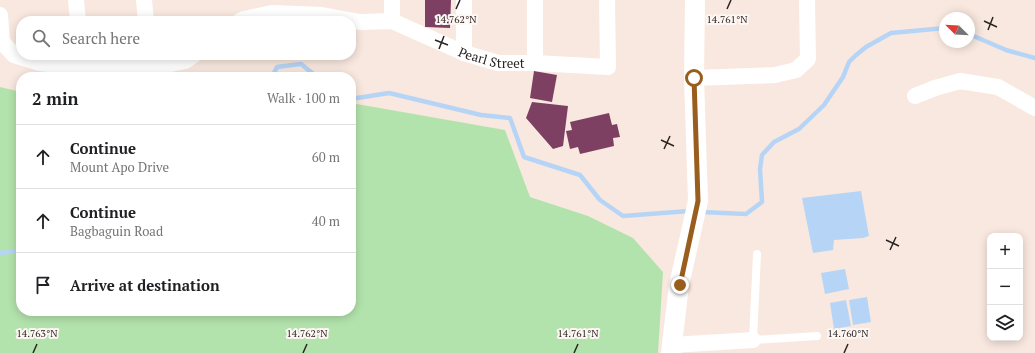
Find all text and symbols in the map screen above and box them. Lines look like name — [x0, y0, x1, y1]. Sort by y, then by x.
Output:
north arrow — [939, 12, 975, 48]
text: 14.762°N — [436, 13, 477, 26]
text: 14.761°N — [707, 13, 748, 26]
search box — [16, 16, 356, 60]
icon: search — [30, 27, 52, 49]
text: Search here — [62, 28, 140, 48]
street label: Pearl Street — [456, 43, 525, 72]
route start — [685, 69, 703, 87]
text: 2 min — [32, 87, 79, 110]
text: Walk · 100 m — [267, 89, 340, 107]
text: Continue — [70, 138, 136, 158]
icon: ahead — [32, 146, 54, 168]
text: 60 m — [312, 148, 340, 166]
text: Mount Apo Drive — [70, 158, 169, 176]
text: Continue — [70, 202, 136, 222]
icon: ahead — [32, 210, 54, 232]
text: 40 m — [312, 212, 340, 230]
text: Bagbaguin Road — [70, 222, 163, 240]
map controls — [987, 233, 1023, 341]
button: + — [987, 233, 1023, 269]
button: − — [987, 269, 1023, 305]
icon: arrive — [32, 274, 54, 296]
text: Arrive at destination — [70, 275, 220, 295]
route end — [671, 276, 689, 294]
button: layers — [987, 305, 1023, 341]
text: 14.763°N — [17, 327, 58, 340]
text: 14.762°N — [287, 327, 328, 340]
text: 14.761°N — [558, 327, 599, 340]
text: 14.760°N — [828, 327, 869, 340]

